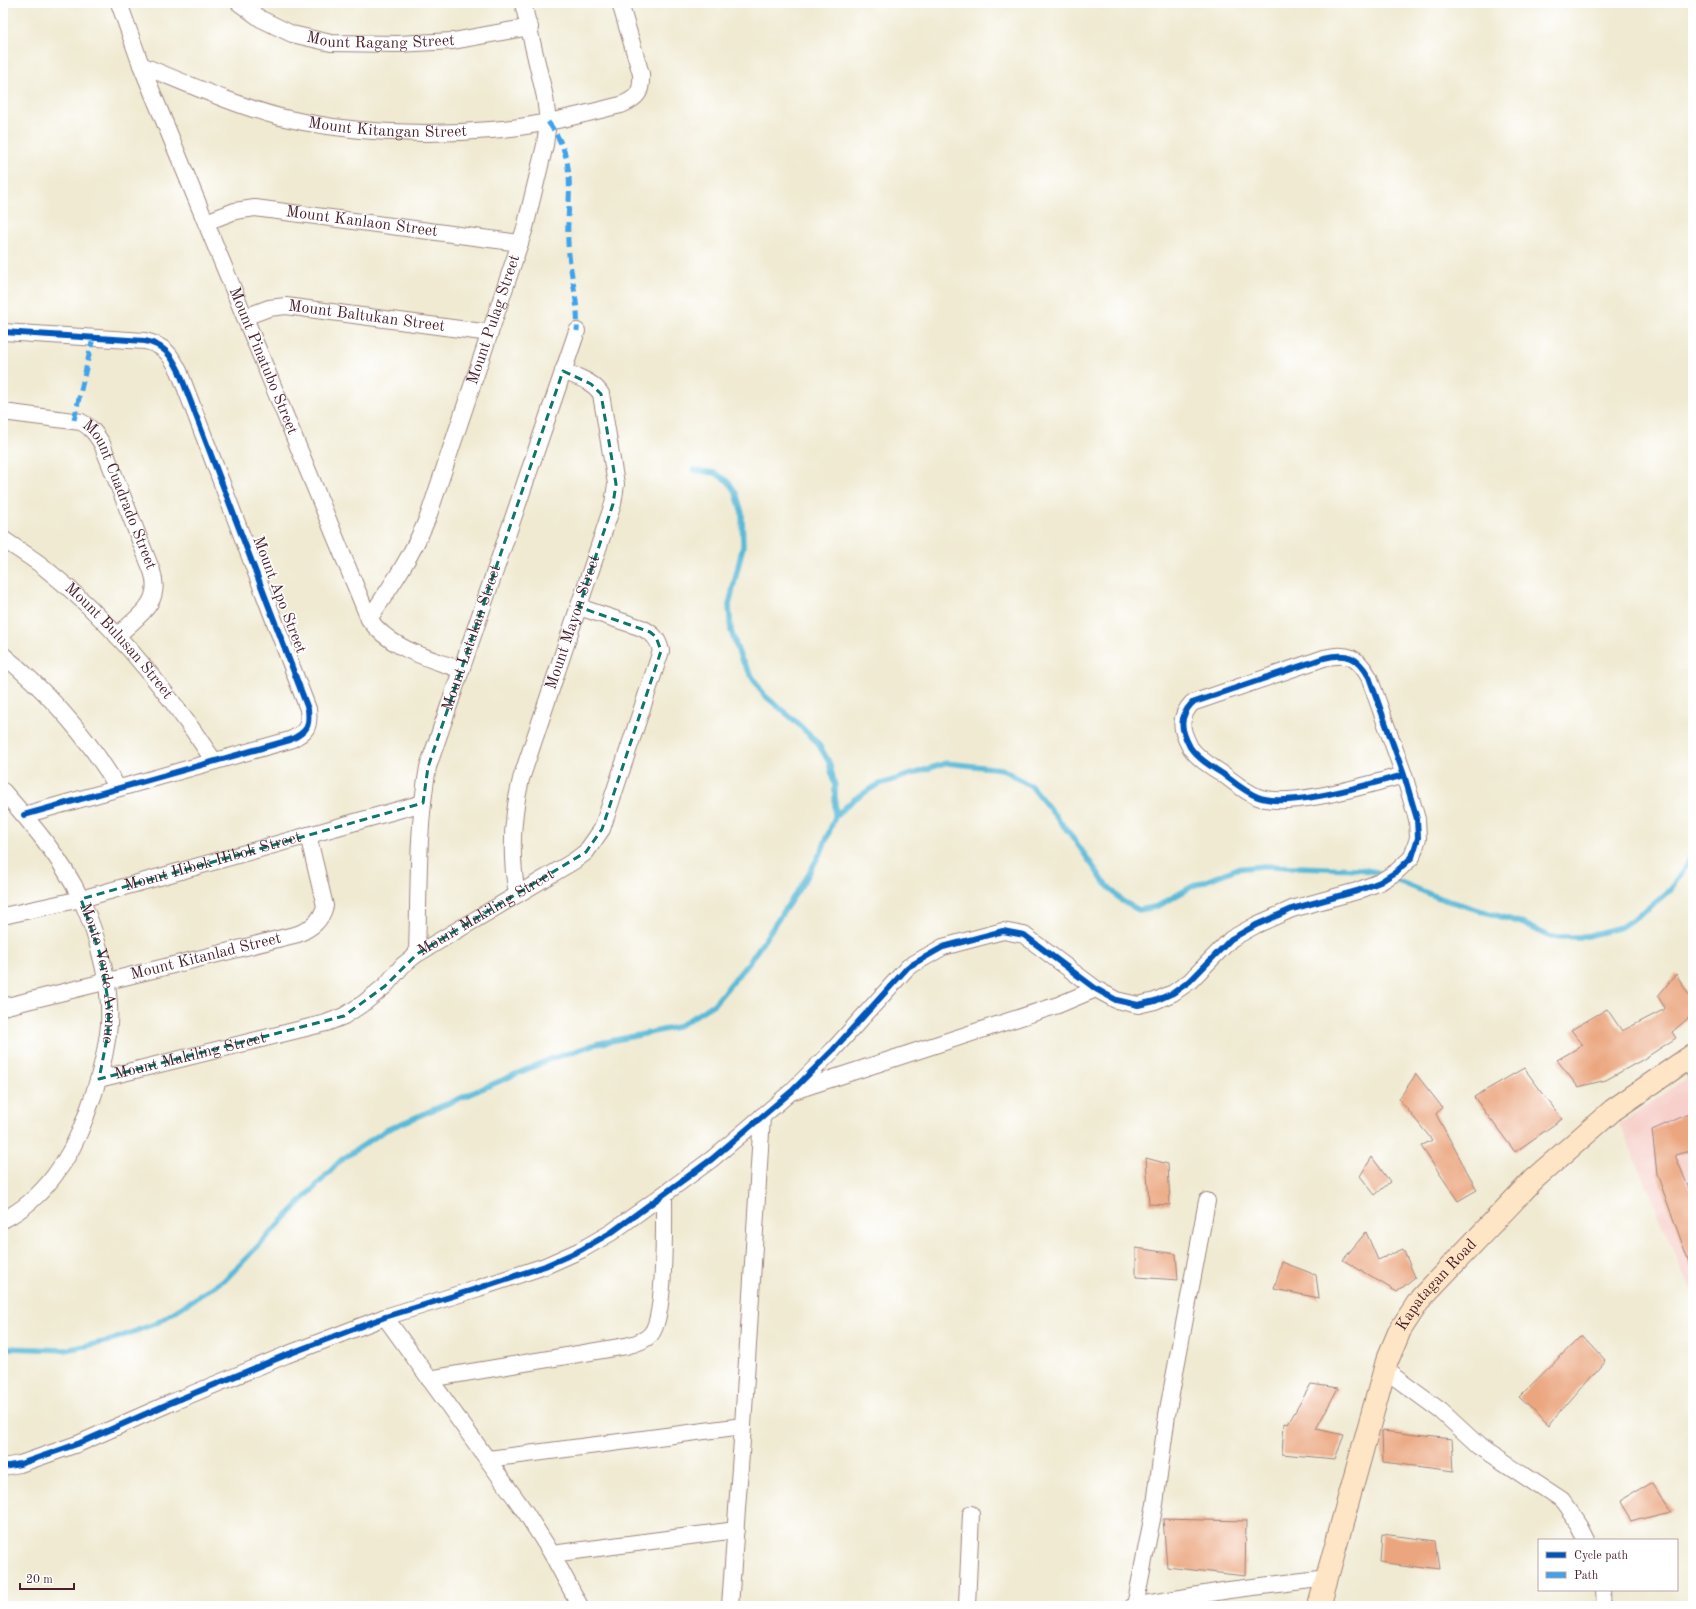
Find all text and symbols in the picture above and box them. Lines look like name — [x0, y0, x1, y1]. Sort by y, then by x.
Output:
street label: Mount Ragang Street — [305, 30, 455, 52]
street label: Mount Kitangan Street — [307, 115, 468, 141]
street label: Mount Kanlaon Street — [285, 204, 439, 240]
street label: Mount Pulag Street — [465, 253, 523, 387]
street label: Mount Pinatubo Street — [225, 285, 300, 437]
street label: Mount Baltukan Street — [287, 298, 446, 335]
street label: Mount Cuadrado Street — [79, 417, 159, 572]
street label: Mount Apo Street — [249, 534, 309, 656]
street label: Mount Mayon Street — [543, 553, 603, 692]
street label: Mount Latukan Street — [440, 562, 505, 713]
street label: Mount Bulusan Street — [61, 580, 176, 703]
street label: Mount Hibok Hibok Street — [123, 829, 304, 894]
street label: Mount Makiling Street — [415, 866, 558, 959]
street label: Monte Verde Avenue — [76, 901, 117, 1045]
street label: Mount Kitanlad Street — [129, 930, 283, 983]
street label: Mount Makiling Street — [113, 1030, 268, 1083]
street label: Kapatagan Road — [1394, 1236, 1480, 1334]
legend — [1538, 1539, 1678, 1591]
text: Cycle path — [1574, 1550, 1629, 1562]
scale bar — [20, 1565, 74, 1591]
text: Path — [1574, 1570, 1599, 1582]
text: 20 m — [26, 1574, 53, 1586]

